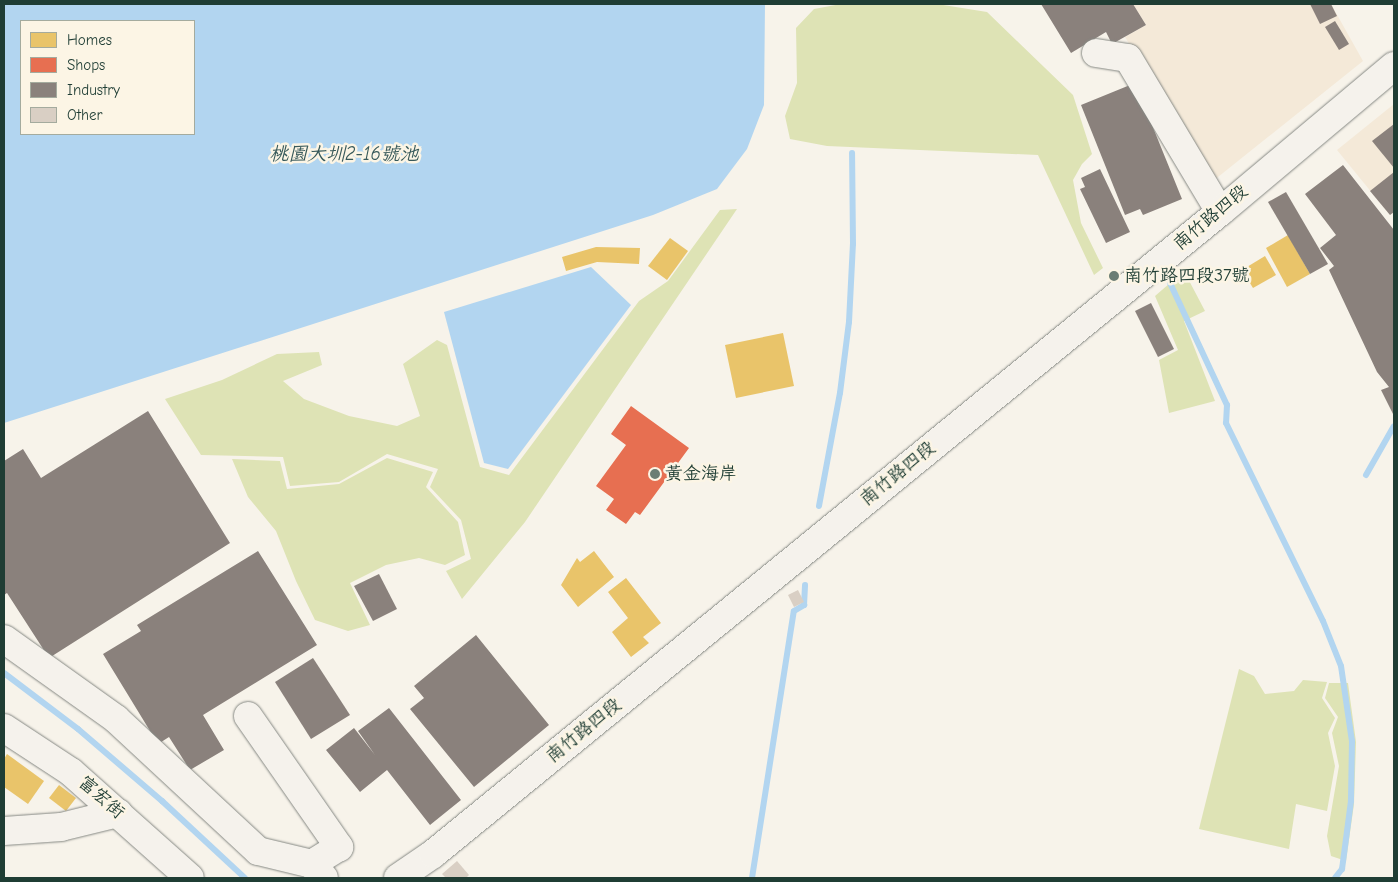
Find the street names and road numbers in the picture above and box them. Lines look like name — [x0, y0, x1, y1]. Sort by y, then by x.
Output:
street label: 南竹路四段 — [1170, 181, 1252, 255]
street label: 南竹路四段 — [856, 437, 940, 511]
street label: 南竹路四段 — [542, 694, 626, 768]
street label: 富宏街 — [74, 772, 128, 824]

